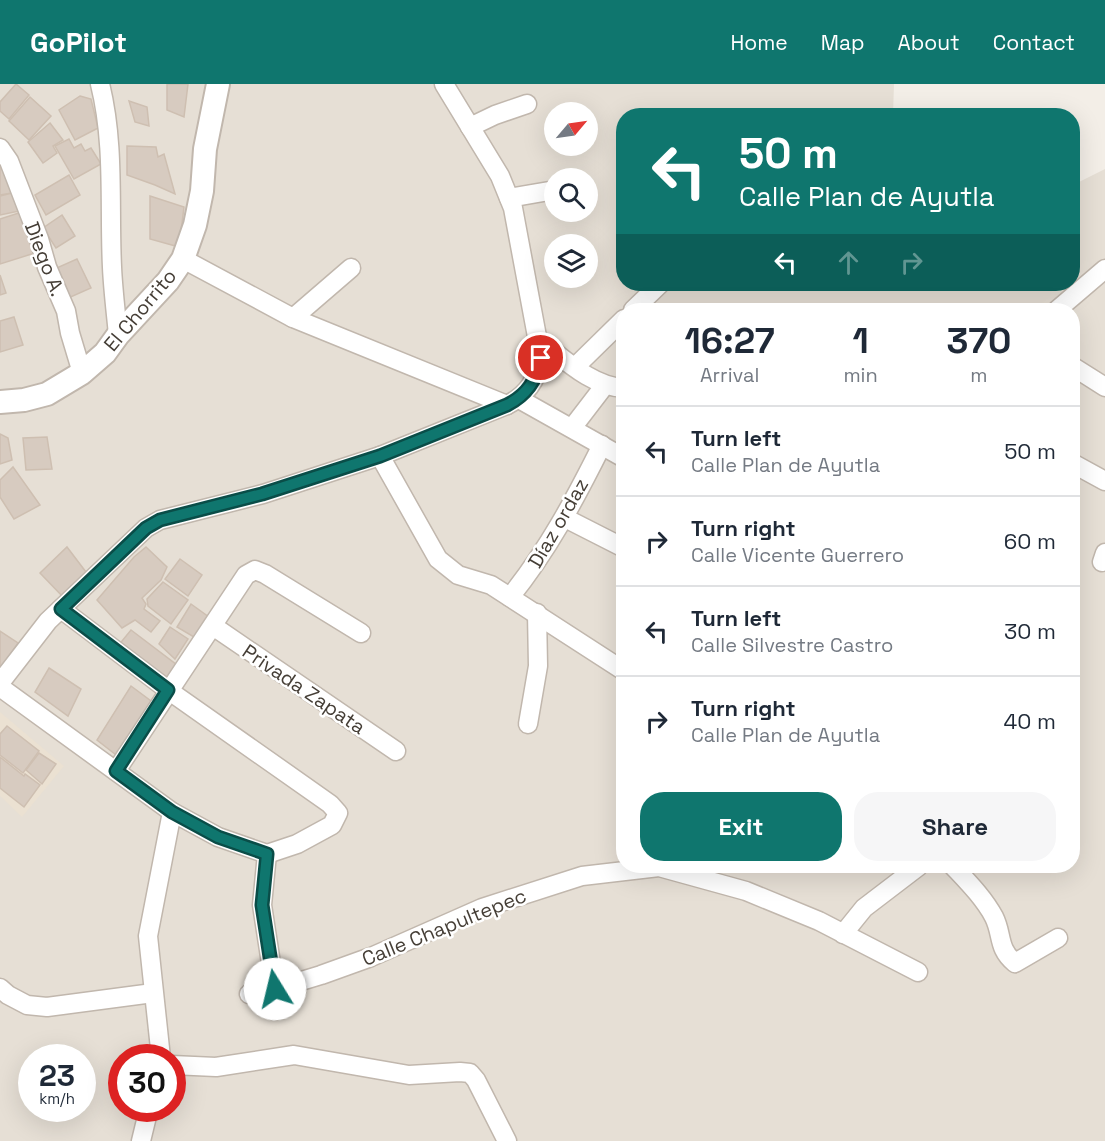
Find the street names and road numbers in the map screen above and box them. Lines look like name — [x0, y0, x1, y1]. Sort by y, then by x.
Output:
street label: Diego A. — [19, 218, 71, 300]
street label: El Chorrito — [98, 263, 182, 357]
street label: Díaz ordaz — [522, 473, 594, 573]
street label: Privada Zapata — [237, 638, 371, 740]
street label: Calle Chapultepec — [358, 882, 530, 972]

